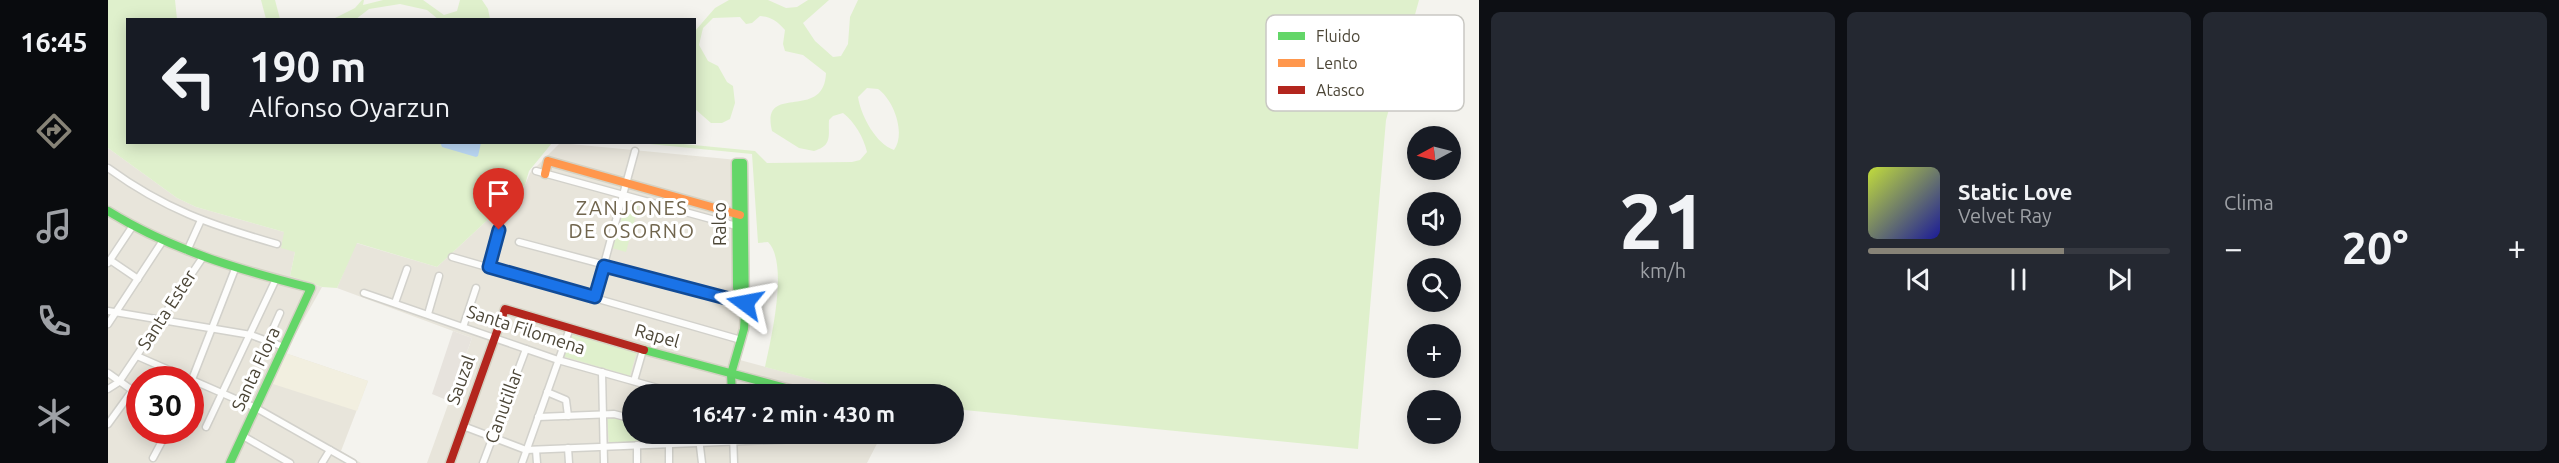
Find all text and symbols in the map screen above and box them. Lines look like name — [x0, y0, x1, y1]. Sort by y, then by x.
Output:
legend — [1266, 15, 1464, 111]
text: 16:45 — [20, 27, 88, 57]
text: Fluido — [1316, 27, 1360, 45]
icon: left — [150, 42, 228, 120]
text: 190 m — [249, 43, 366, 90]
text: Lento — [1316, 54, 1358, 72]
text: Atasco — [1316, 81, 1365, 99]
text: Alfonso Oyarzun — [249, 92, 450, 122]
icon: directions — [33, 110, 75, 152]
north arrow — [1407, 126, 1461, 180]
map controls — [1407, 126, 1461, 444]
pin — [473, 168, 524, 230]
text: 21 — [1619, 176, 1707, 264]
icon: arrive — [482, 177, 515, 210]
text: Static Love — [1958, 179, 2073, 204]
text: Clima — [2224, 191, 2274, 214]
button: sound — [1407, 192, 1461, 246]
district label: ZANJONES DE OSORNO — [568, 196, 696, 242]
street label: Ralco — [709, 202, 729, 246]
text: Velvet Ray — [1958, 204, 2052, 227]
icon: music — [33, 205, 75, 247]
text: 20° — [2342, 222, 2408, 273]
text: − — [2224, 229, 2243, 266]
text: + — [2507, 229, 2526, 266]
button: search — [1407, 258, 1461, 312]
text: km/h — [1640, 259, 1686, 282]
icon: previous — [1902, 263, 1935, 296]
icon: pause — [2002, 263, 2035, 296]
icon: next — [2103, 263, 2136, 296]
street label: Santa Ester — [133, 266, 199, 353]
position arrow — [713, 271, 777, 335]
icon: phone — [33, 300, 75, 342]
street label: Santa Filomena — [464, 300, 588, 358]
street label: Rapel — [633, 319, 682, 351]
street label: Santa Flora — [227, 323, 283, 414]
button: + — [1407, 324, 1461, 378]
street label: Sauzal — [442, 352, 478, 407]
street label: Canutillar — [480, 365, 526, 446]
speed limit sign: 30 — [126, 366, 204, 444]
button: − — [1407, 390, 1461, 444]
icon: climate — [33, 395, 75, 437]
text: 16:47 · 2 min · 430 m — [691, 401, 895, 426]

